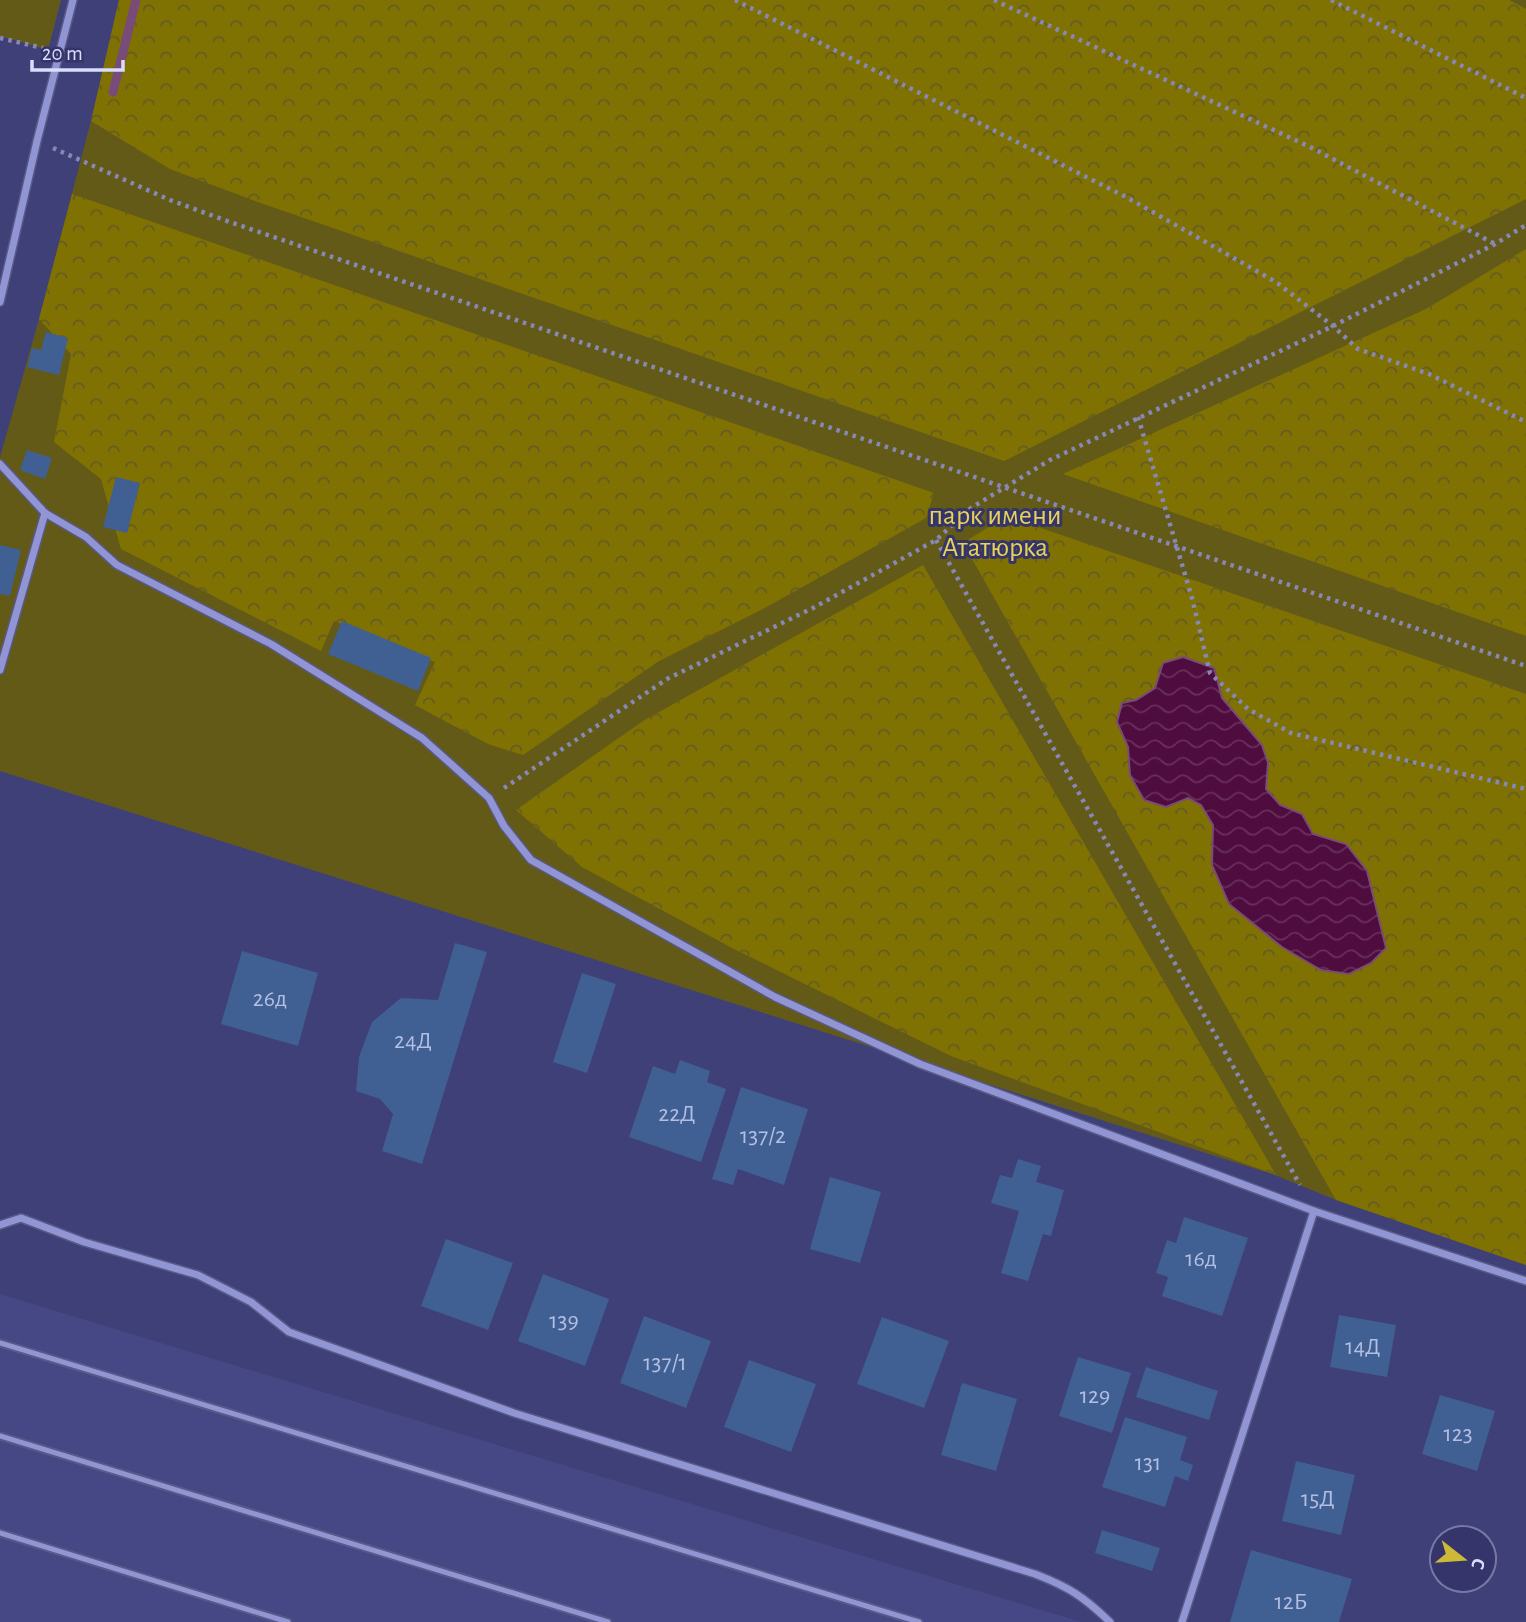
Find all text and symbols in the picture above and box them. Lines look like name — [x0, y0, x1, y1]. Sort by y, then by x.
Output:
scale bar — [32, 28, 122, 72]
text: 20 m — [42, 43, 83, 64]
park label: парк имени Ататюрка — [928, 502, 1062, 562]
house number: 26д — [253, 987, 287, 1011]
house number: 24Д — [394, 1029, 432, 1053]
house number: 22Д — [658, 1102, 696, 1126]
house number: 137/2 — [740, 1124, 786, 1148]
house number: 16д — [1185, 1247, 1217, 1271]
house number: 139 — [549, 1309, 579, 1333]
house number: 14Д — [1345, 1335, 1381, 1359]
house number: 137/1 — [643, 1351, 687, 1375]
house number: 129 — [1080, 1384, 1110, 1408]
house number: 123 — [1443, 1422, 1473, 1446]
house number: 131 — [1135, 1451, 1161, 1475]
house number: 15Д — [1301, 1487, 1335, 1511]
north arrow — [1428, 1524, 1498, 1594]
text: С — [1467, 1556, 1488, 1571]
house number: 12Б — [1275, 1590, 1307, 1614]

